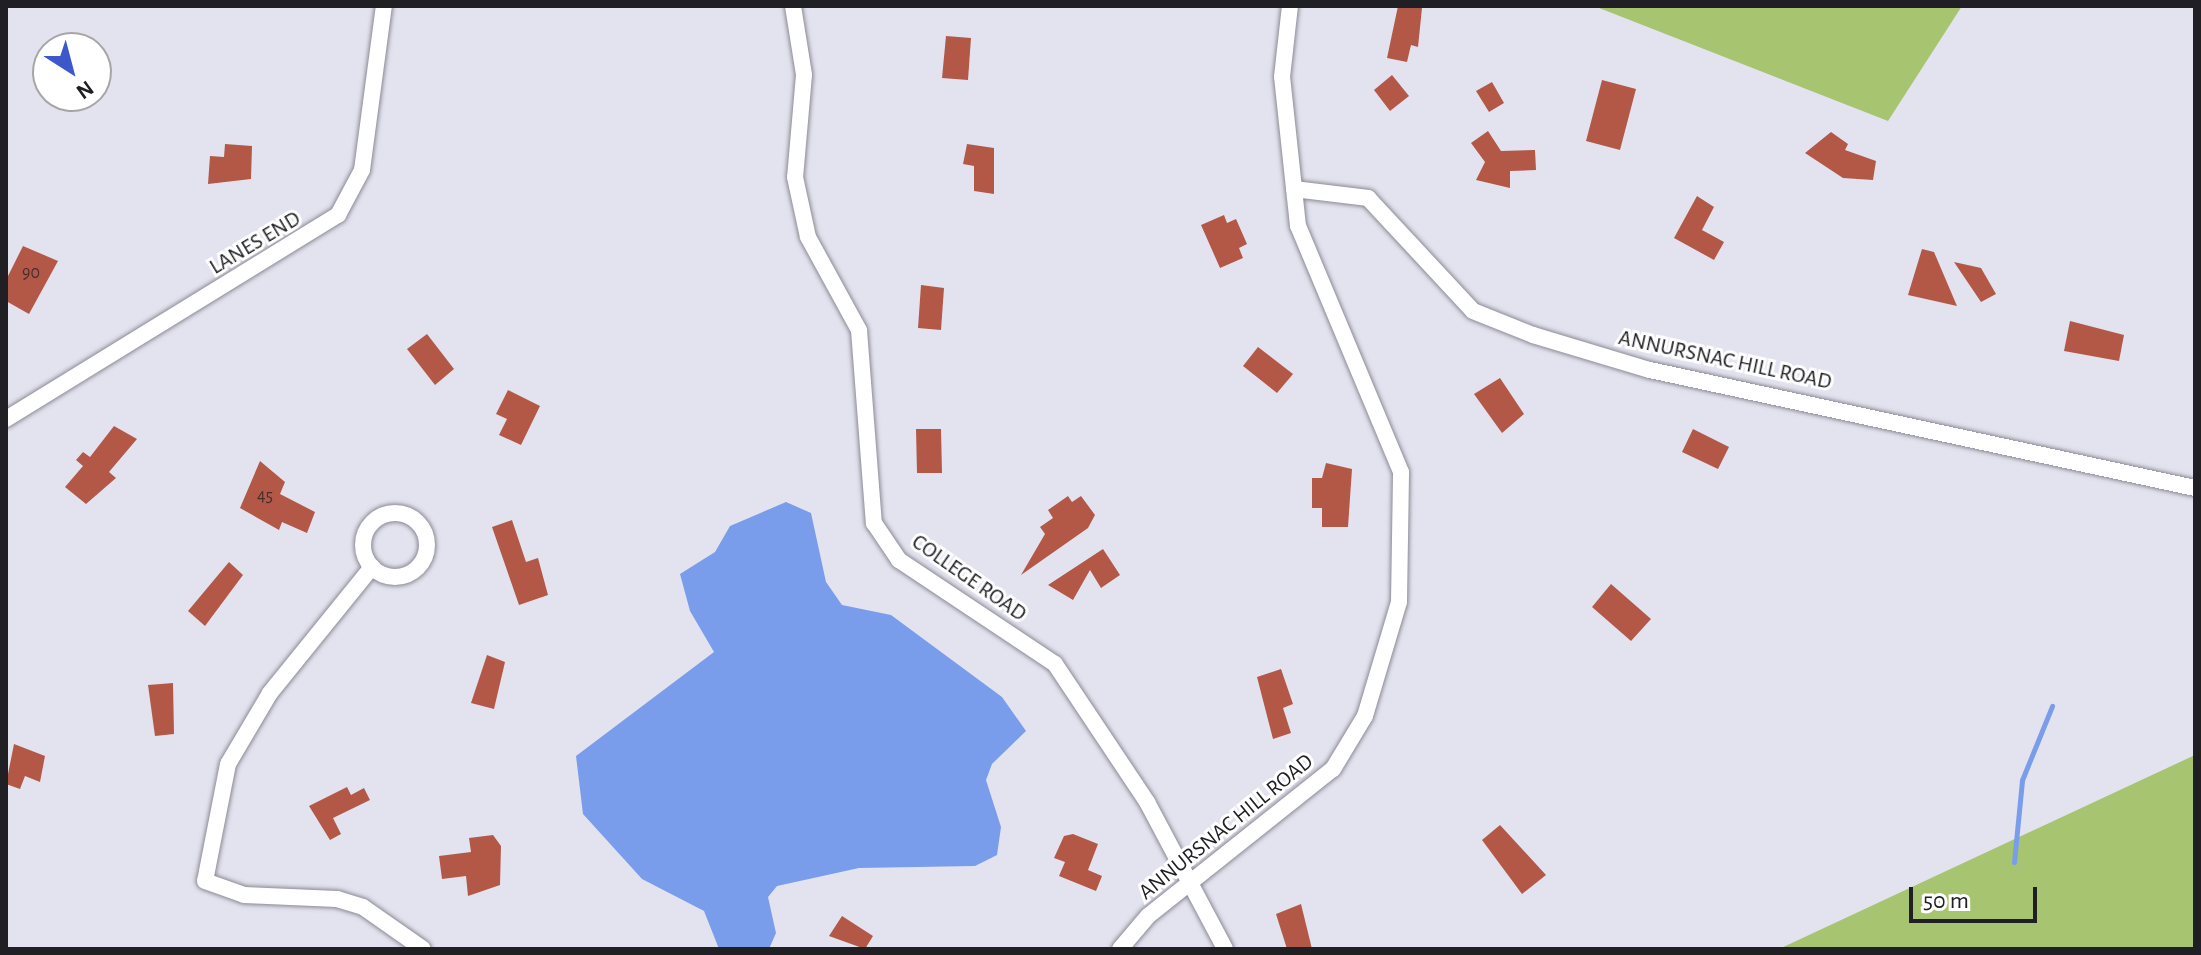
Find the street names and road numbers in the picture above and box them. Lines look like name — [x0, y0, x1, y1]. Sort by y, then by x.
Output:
street label: LANES END — [205, 206, 305, 280]
street label: ANNURSNAC HILL ROAD — [1616, 325, 1834, 395]
street label: COLLEGE ROAD — [907, 529, 1031, 627]
street label: ANNURSNAC HILL ROAD — [1133, 748, 1319, 906]

